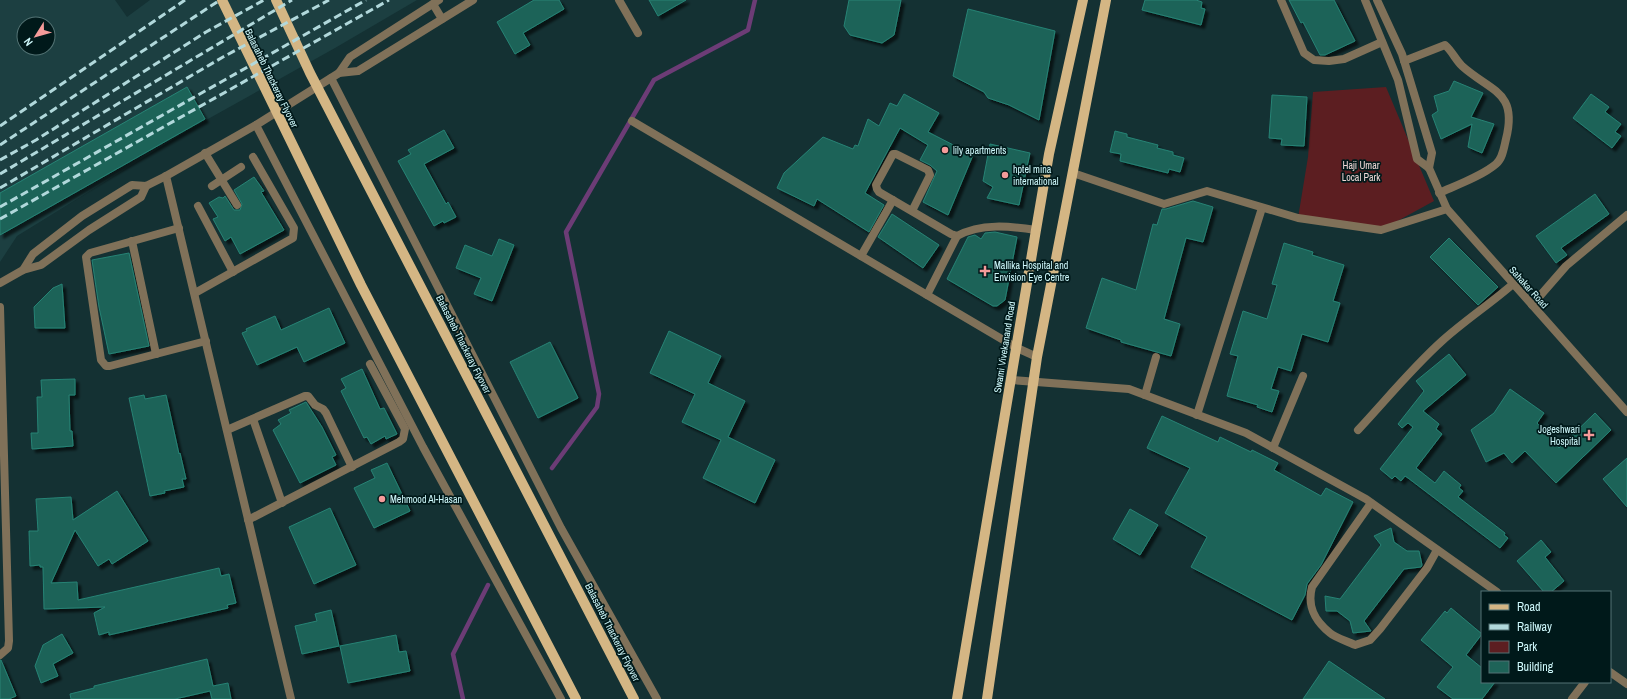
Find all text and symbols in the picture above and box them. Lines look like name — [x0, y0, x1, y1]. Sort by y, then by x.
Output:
north arrow — [16, 16, 56, 56]
street label: Balasaheb Thackeray Flyover — [242, 27, 301, 130]
text: N — [20, 35, 36, 49]
place label: lily apartments — [953, 144, 1006, 157]
marker: lily apartments — [940, 145, 950, 155]
park label: Haji Umar Local Park — [1342, 159, 1381, 184]
place label: hptel mina international — [1013, 163, 1059, 188]
marker: hptel mina international — [1000, 170, 1010, 180]
place label: Mallika Hospital and Envision Eye Centre — [994, 259, 1070, 284]
street label: Sahakar Road — [1506, 264, 1551, 311]
marker: Mallika Hospital and Envision Eye Centre — [979, 265, 991, 277]
street label: Balasaheb Thackeray Flyover — [433, 293, 494, 396]
street label: Swami Vivekanand Road — [991, 300, 1018, 394]
place label: Jogeshwari Hospital — [1538, 423, 1580, 448]
marker: Jogeshwari Hospital — [1583, 429, 1595, 441]
place label: Mehmood Al-Hasan — [390, 493, 462, 506]
marker: Mehmood Al-Hasan — [377, 494, 387, 504]
street label: Balasaheb Thackeray Flyover — [582, 581, 643, 684]
legend — [1481, 591, 1611, 683]
text: Road — [1517, 599, 1541, 615]
text: Railway — [1517, 619, 1552, 635]
text: Park — [1517, 639, 1537, 655]
text: Building — [1517, 659, 1554, 675]

